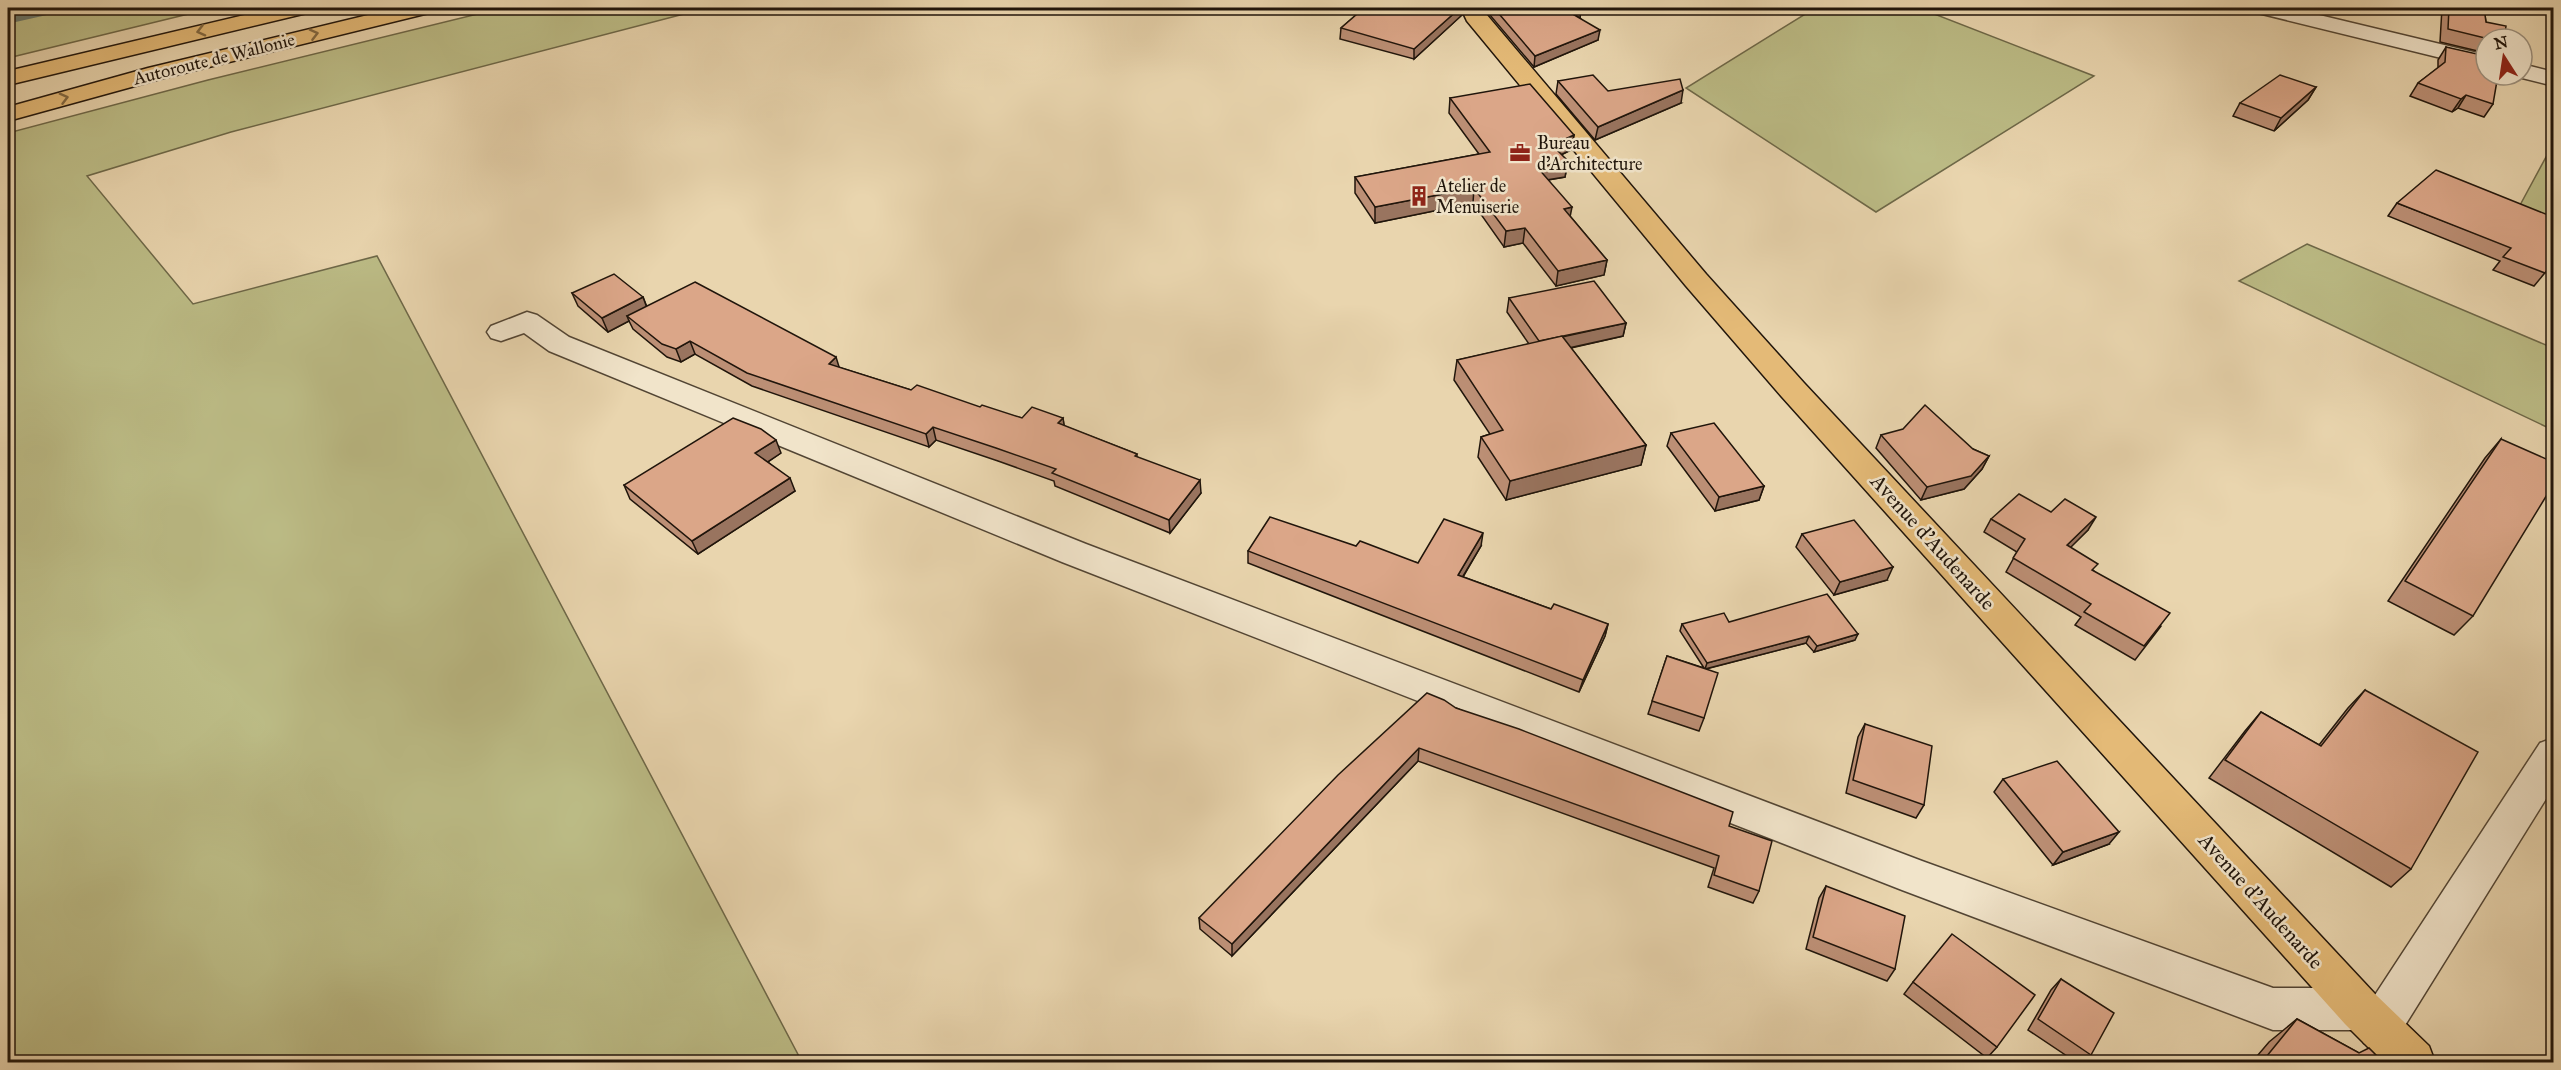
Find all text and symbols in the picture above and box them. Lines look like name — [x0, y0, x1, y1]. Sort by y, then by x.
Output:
one-way arrow — [197, 24, 207, 37]
north arrow — [2474, 27, 2534, 87]
street label: Autoroute de Wallonie — [130, 28, 297, 90]
one-way arrow — [308, 28, 318, 41]
text: N — [2492, 32, 2510, 54]
one-way arrow — [59, 93, 69, 106]
place label: Bureau d'Architecture — [1537, 132, 1643, 175]
office icon: Bureau d'Architecture — [1508, 141, 1532, 165]
place label: Atelier de Menuiserie — [1435, 175, 1519, 218]
building icon: Atelier de Menuiserie — [1407, 184, 1431, 208]
street label: Avenue d'Audenarde — [1864, 468, 2001, 616]
street label: Avenue d'Audenarde — [2192, 827, 2329, 975]

